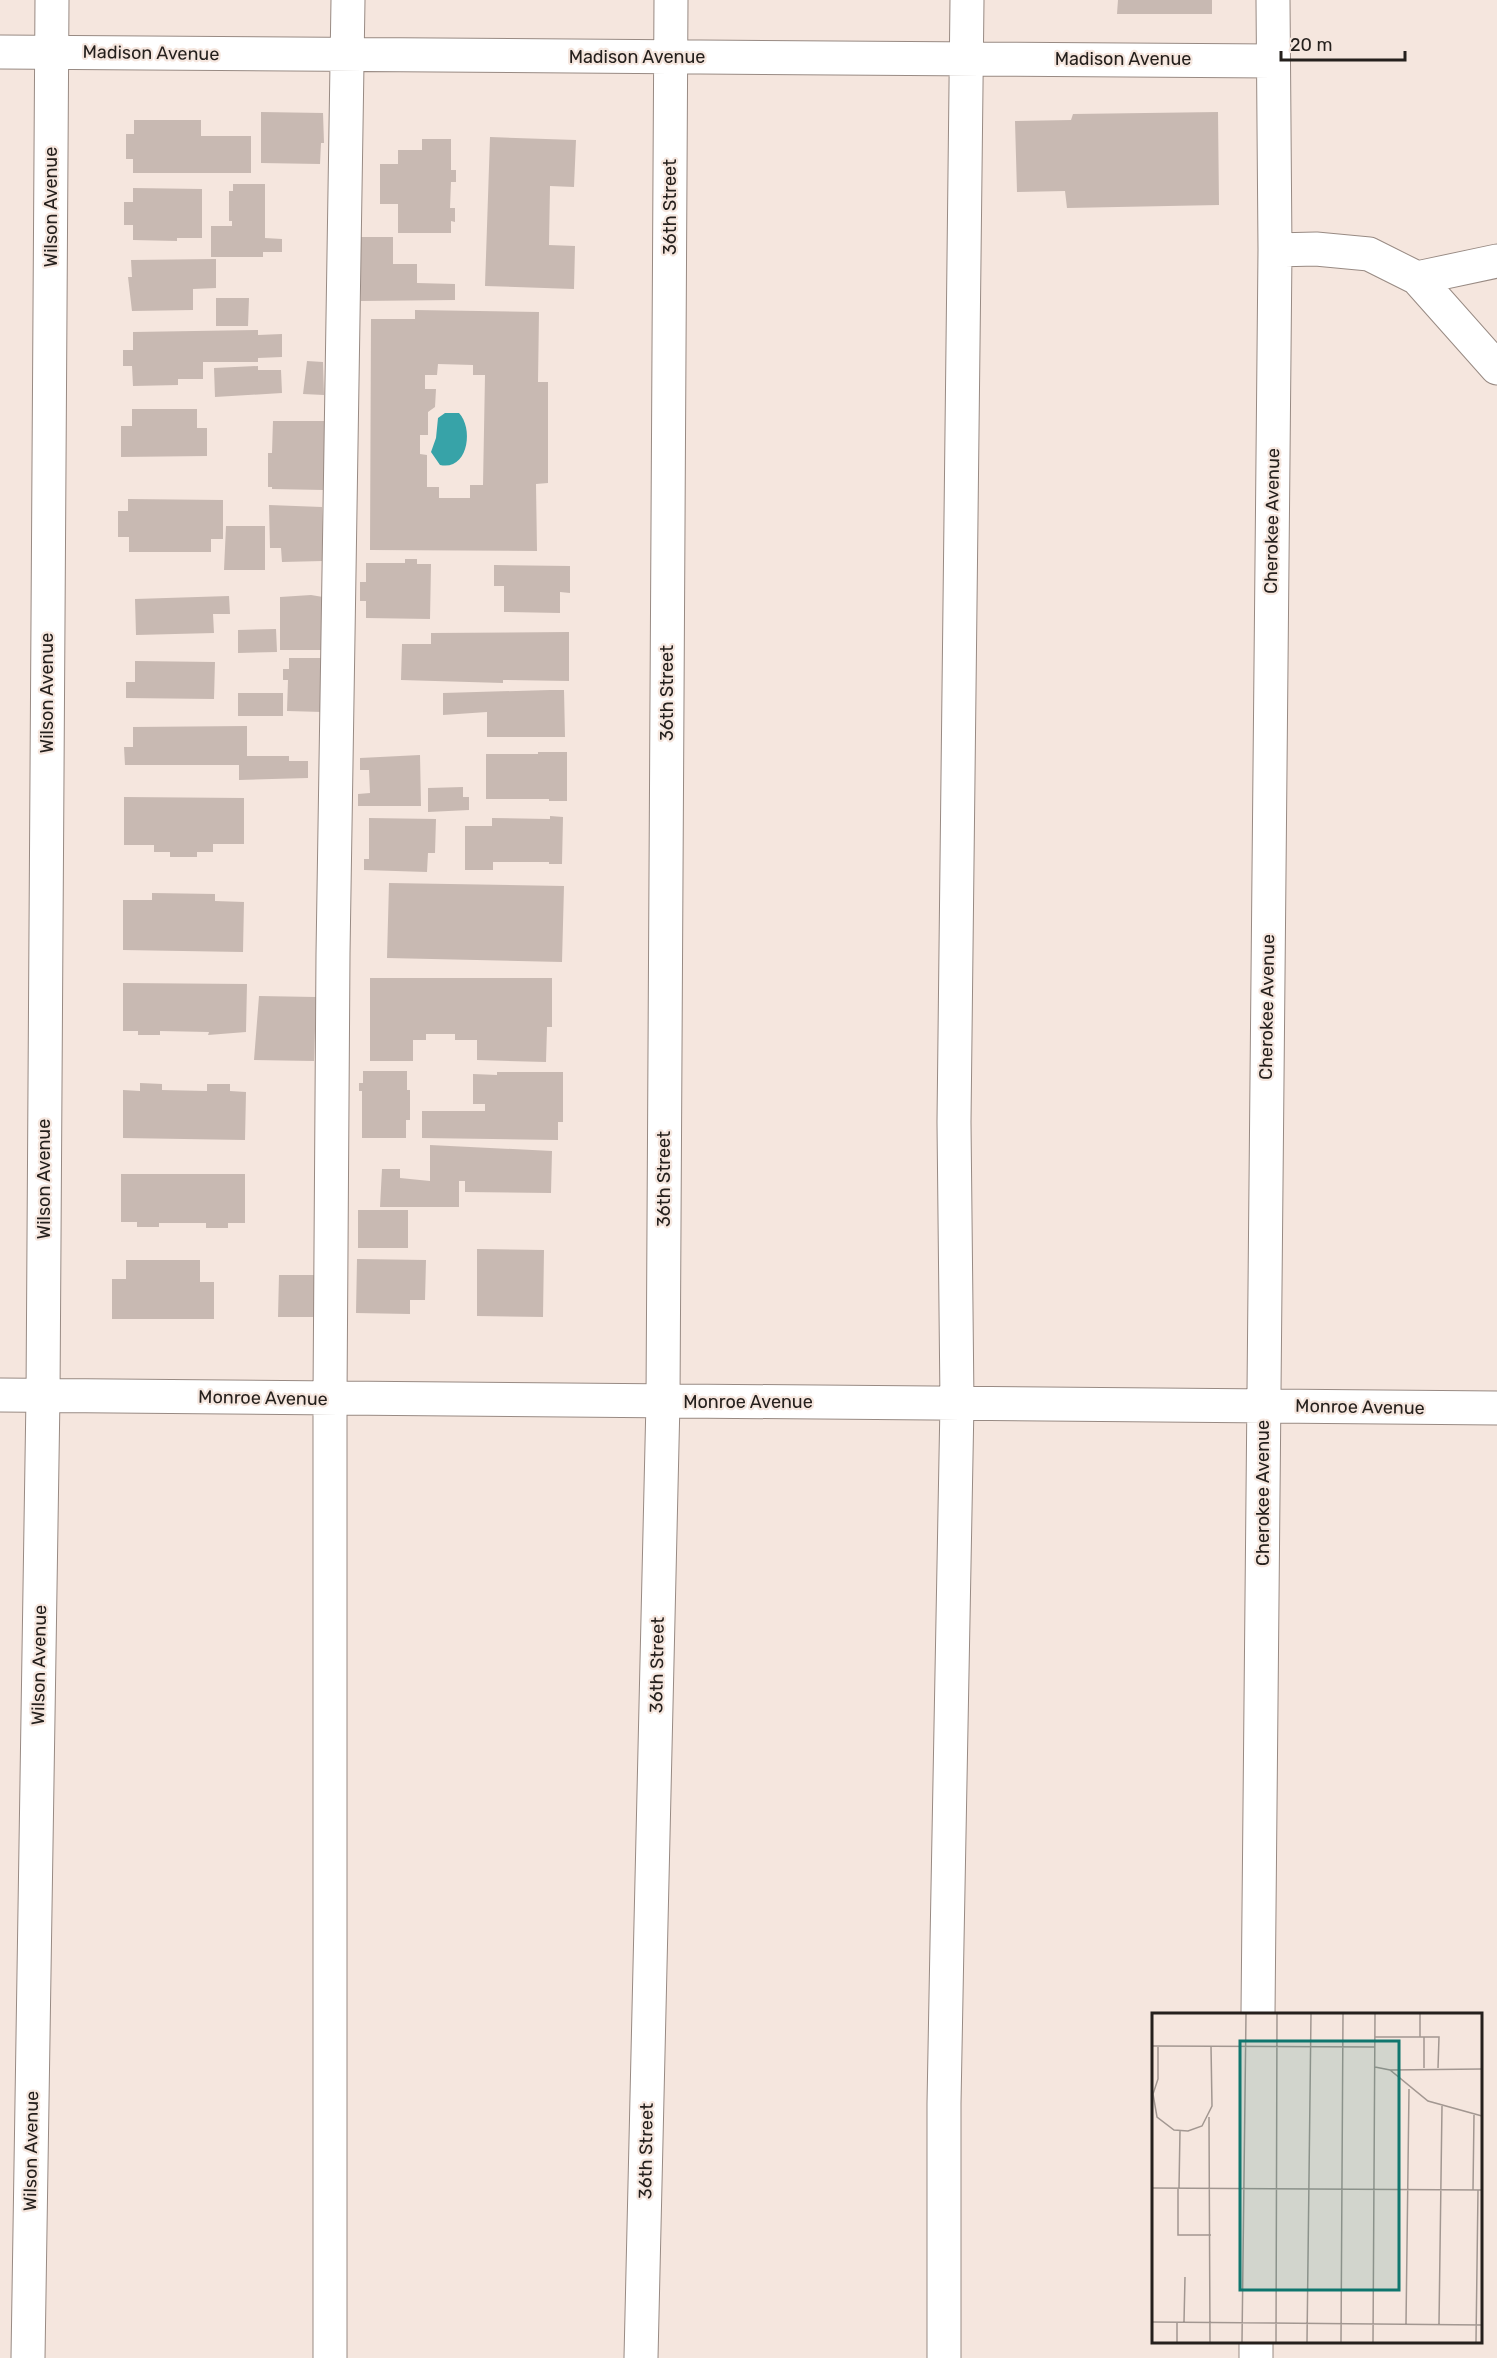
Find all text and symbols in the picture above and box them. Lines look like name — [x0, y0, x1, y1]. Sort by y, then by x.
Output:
scale bar — [1281, 24, 1406, 62]
text: 20 m — [1290, 34, 1332, 56]
street label: Madison Avenue — [82, 41, 220, 65]
street label: Madison Avenue — [569, 46, 705, 68]
street label: Madison Avenue — [1055, 48, 1191, 70]
street label: Wilson Avenue — [40, 147, 62, 267]
street label: 36th Street — [659, 159, 681, 255]
street label: Cherokee Avenue — [1260, 448, 1284, 594]
street label: Wilson Avenue — [36, 633, 58, 753]
street label: 36th Street — [656, 645, 678, 741]
street label: Cherokee Avenue — [1255, 934, 1279, 1080]
street label: Wilson Avenue — [33, 1119, 55, 1239]
street label: 36th Street — [653, 1131, 675, 1227]
street label: Monroe Avenue — [198, 1386, 328, 1410]
street label: Monroe Avenue — [683, 1391, 813, 1413]
street label: Monroe Avenue — [1295, 1395, 1425, 1419]
street label: Cherokee Avenue — [1252, 1420, 1274, 1566]
street label: Wilson Avenue — [27, 1605, 51, 1725]
street label: 36th Street — [645, 1617, 669, 1713]
inset map — [1152, 2013, 1482, 2343]
street label: Wilson Avenue — [19, 2091, 43, 2211]
street label: 36th Street — [634, 2103, 658, 2199]

